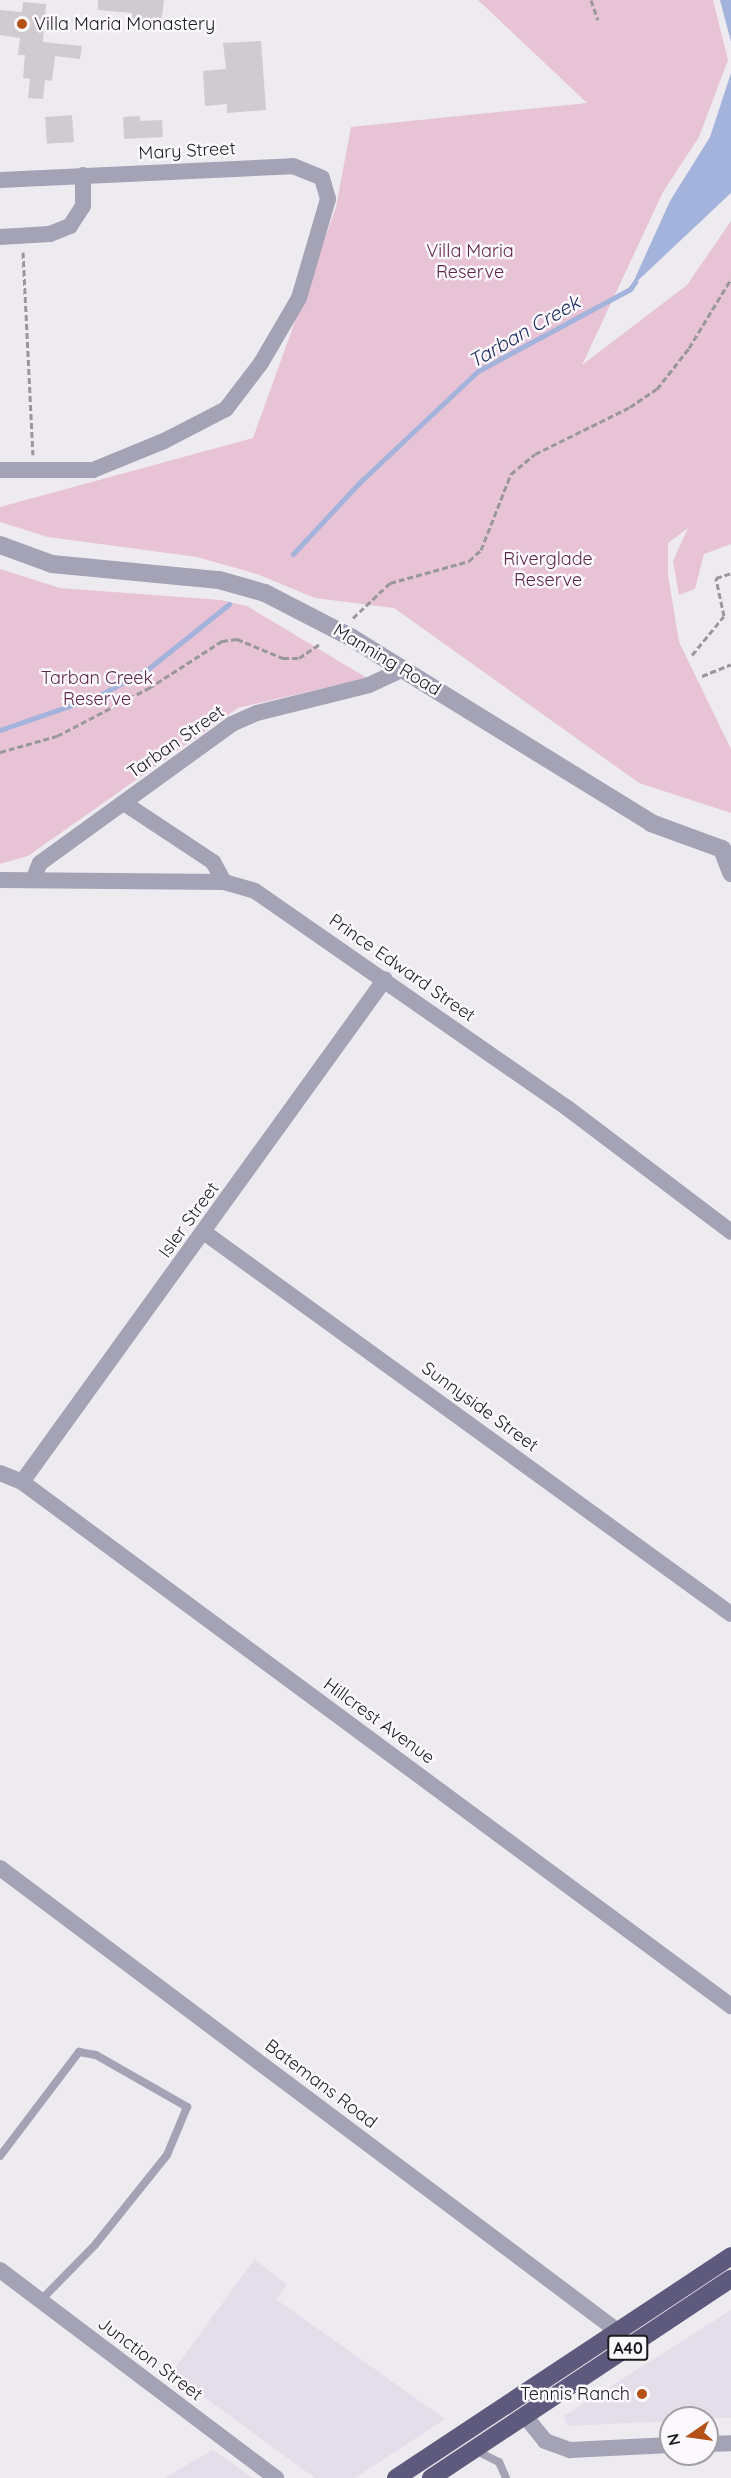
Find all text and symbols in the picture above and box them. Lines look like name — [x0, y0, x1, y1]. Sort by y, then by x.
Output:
place label: Villa Maria Monastery — [34, 13, 215, 35]
marker: Villa Maria Monastery — [15, 17, 29, 31]
street label: Mary Street — [138, 138, 236, 164]
park label: Villa Maria Reserve — [426, 241, 514, 284]
water label: Tarban Creek — [464, 289, 584, 373]
park label: Riverglade Reserve — [503, 549, 593, 592]
street label: Manning Road — [329, 619, 445, 701]
park label: Tarban Creek Reserve — [41, 668, 153, 710]
street label: Tarban Street — [123, 701, 229, 783]
street label: Prince Edward Street — [325, 909, 479, 1027]
street label: Isler Street — [154, 1178, 224, 1262]
street label: Sunnyside Street — [418, 1358, 542, 1456]
street label: Hillcrest Avenue — [319, 1673, 439, 1769]
street label: Batemans Road — [261, 2035, 381, 2133]
street label: Junction Street — [93, 2313, 207, 2405]
road number: A40 — [607, 2335, 649, 2361]
place label: Tennis Ranch — [520, 2383, 630, 2405]
marker: Tennis Ranch — [635, 2387, 649, 2401]
north arrow — [659, 2406, 719, 2466]
text: N — [662, 2432, 684, 2448]

